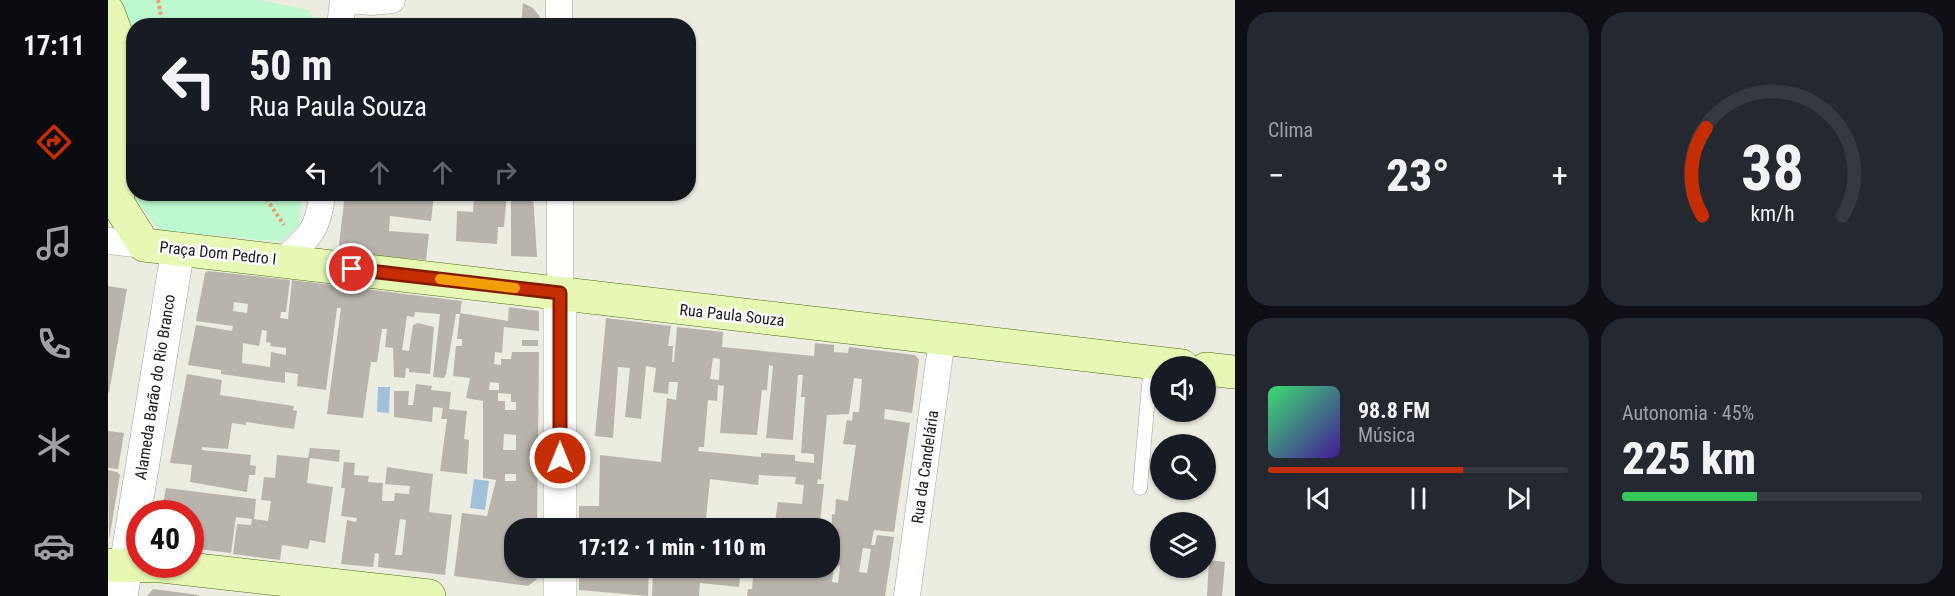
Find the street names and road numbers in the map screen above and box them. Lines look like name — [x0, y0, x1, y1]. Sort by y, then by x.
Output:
street label: Praça Dom Pedro I — [159, 237, 277, 269]
street label: Alameda Barão do Rio Branco — [131, 293, 179, 481]
street label: Rua Paula Souza — [679, 300, 785, 330]
street label: Rua da Candelária — [908, 409, 942, 525]

